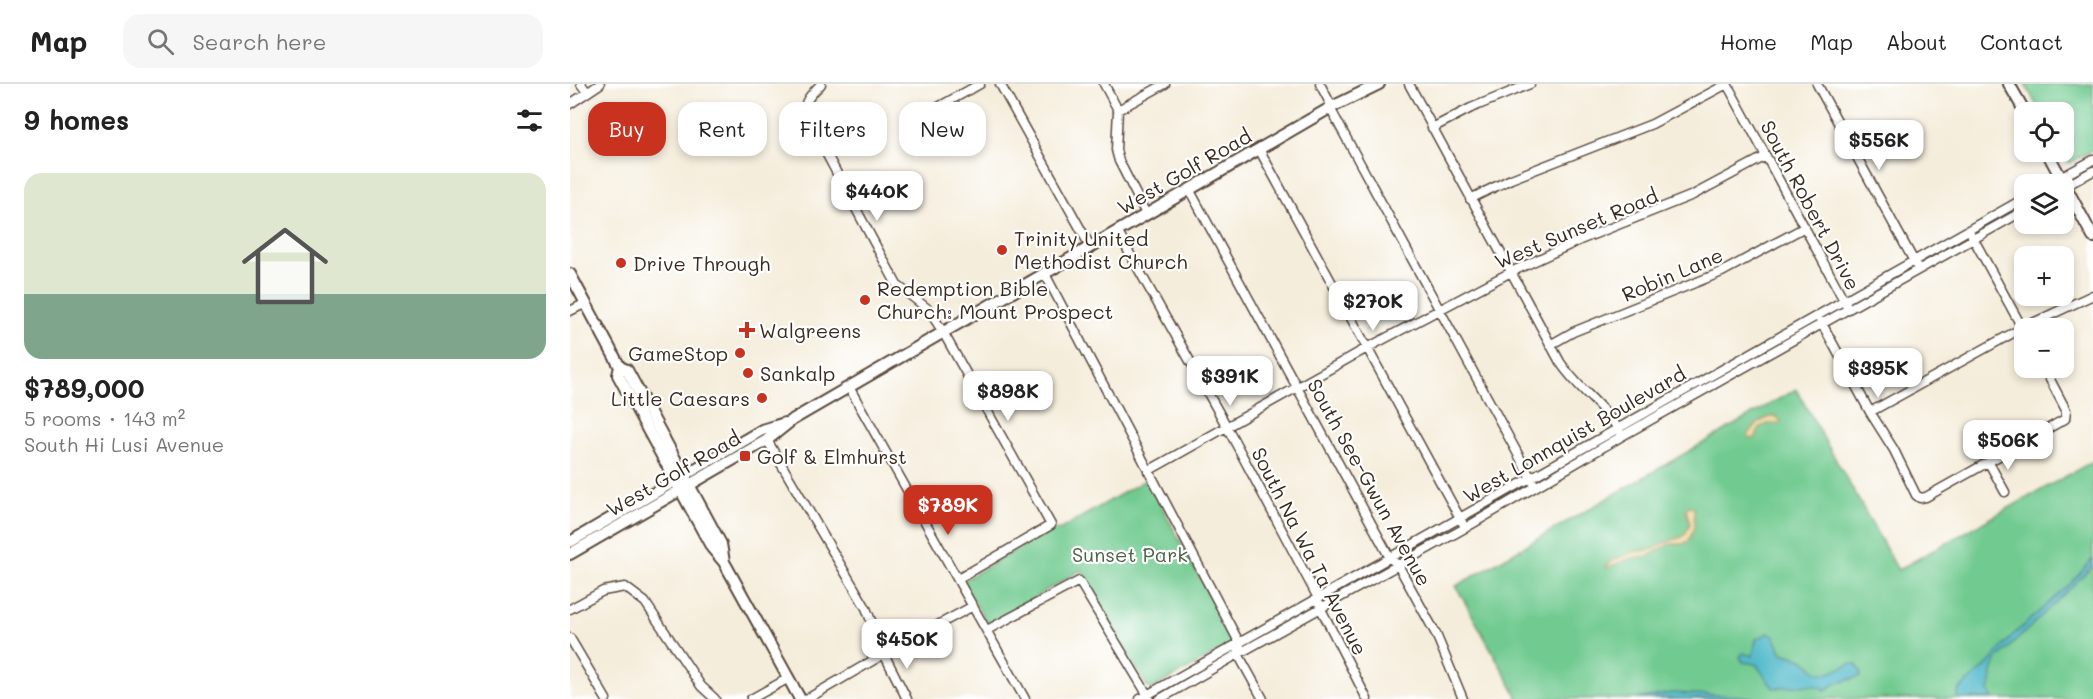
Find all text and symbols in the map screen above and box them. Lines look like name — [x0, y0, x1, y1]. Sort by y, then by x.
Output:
search box — [123, 14, 543, 68]
text: Map — [30, 23, 87, 59]
icon: search — [144, 25, 177, 58]
text: Search here — [192, 27, 326, 56]
text: Home — [1720, 28, 1777, 55]
text: Map — [1810, 28, 1853, 55]
text: About — [1886, 28, 1947, 55]
text: Contact — [1980, 28, 2063, 55]
chip: Buy — [588, 102, 666, 156]
chip: Rent — [678, 102, 767, 156]
chip: Filters — [779, 102, 887, 156]
chip: New — [899, 102, 986, 156]
map controls — [2014, 102, 2074, 378]
button: locate — [2014, 102, 2074, 162]
text: 9 homes — [24, 103, 129, 137]
icon: filters — [513, 104, 546, 137]
street label: South Robert Drive — [1755, 116, 1867, 294]
pin: $556K — [1837, 120, 1921, 171]
street label: West Golf Road — [1112, 122, 1256, 220]
text: $556K — [1849, 126, 1909, 152]
pin: $440K — [835, 171, 919, 222]
button: layers — [2014, 174, 2074, 234]
text: $440K — [845, 177, 909, 203]
street label: West Sunset Road — [1490, 182, 1662, 274]
icon: home — [231, 212, 339, 320]
place label: Trinity United Methodist Church — [1014, 225, 1188, 274]
street label: Robin Lane — [1617, 241, 1727, 307]
marker: Trinity United Methodist Church — [995, 243, 1009, 257]
button: + — [2014, 246, 2074, 306]
place label: Drive Through — [633, 250, 770, 276]
marker: Drive Through — [614, 256, 628, 270]
place label: Redemption Bible Church: Mount Prospect — [877, 275, 1113, 324]
pin: $270K — [1331, 281, 1415, 332]
text: $270K — [1343, 287, 1403, 313]
marker: Redemption Bible Church: Mount Prospect — [858, 293, 872, 307]
place label: Walgreens — [759, 317, 861, 343]
button: − — [2014, 318, 2074, 378]
marker: Walgreens — [740, 323, 754, 337]
place label: GameStop — [628, 340, 728, 366]
marker: GameStop — [733, 346, 747, 360]
pin: $395K — [1836, 348, 1920, 399]
text: $395K — [1847, 354, 1909, 380]
pin: $391K — [1188, 356, 1272, 407]
place label: Sankalp — [760, 360, 835, 386]
street label: West Lonnquist Boulevard — [1458, 360, 1690, 508]
text: $391K — [1201, 362, 1259, 388]
marker: Sankalp — [741, 366, 755, 380]
text: $789,000 — [24, 371, 144, 405]
pin: $898K — [966, 371, 1050, 422]
street label: South See-Gwun Avenue — [1302, 374, 1438, 590]
text: $898K — [977, 377, 1039, 403]
place label: Little Caesars — [611, 385, 750, 411]
marker: Little Caesars — [755, 391, 769, 405]
text: 5 rooms · 143 m² — [24, 405, 185, 431]
pin: $506K — [1966, 420, 2050, 471]
street label: West Golf Road — [601, 424, 745, 522]
text: $506K — [1977, 426, 2039, 452]
text: South Hi Lusi Avenue — [24, 431, 224, 457]
place label: Golf & Elmhurst — [757, 443, 907, 469]
street label: South Na Wa Ta Avenue — [1246, 443, 1374, 659]
marker: Golf & Elmhurst — [738, 449, 752, 463]
pin: $789K — [906, 485, 990, 536]
text: $789K — [917, 491, 979, 517]
park label: Sunset Park — [1072, 541, 1188, 567]
pin: $450K — [865, 619, 949, 670]
text: $450K — [876, 625, 938, 651]

